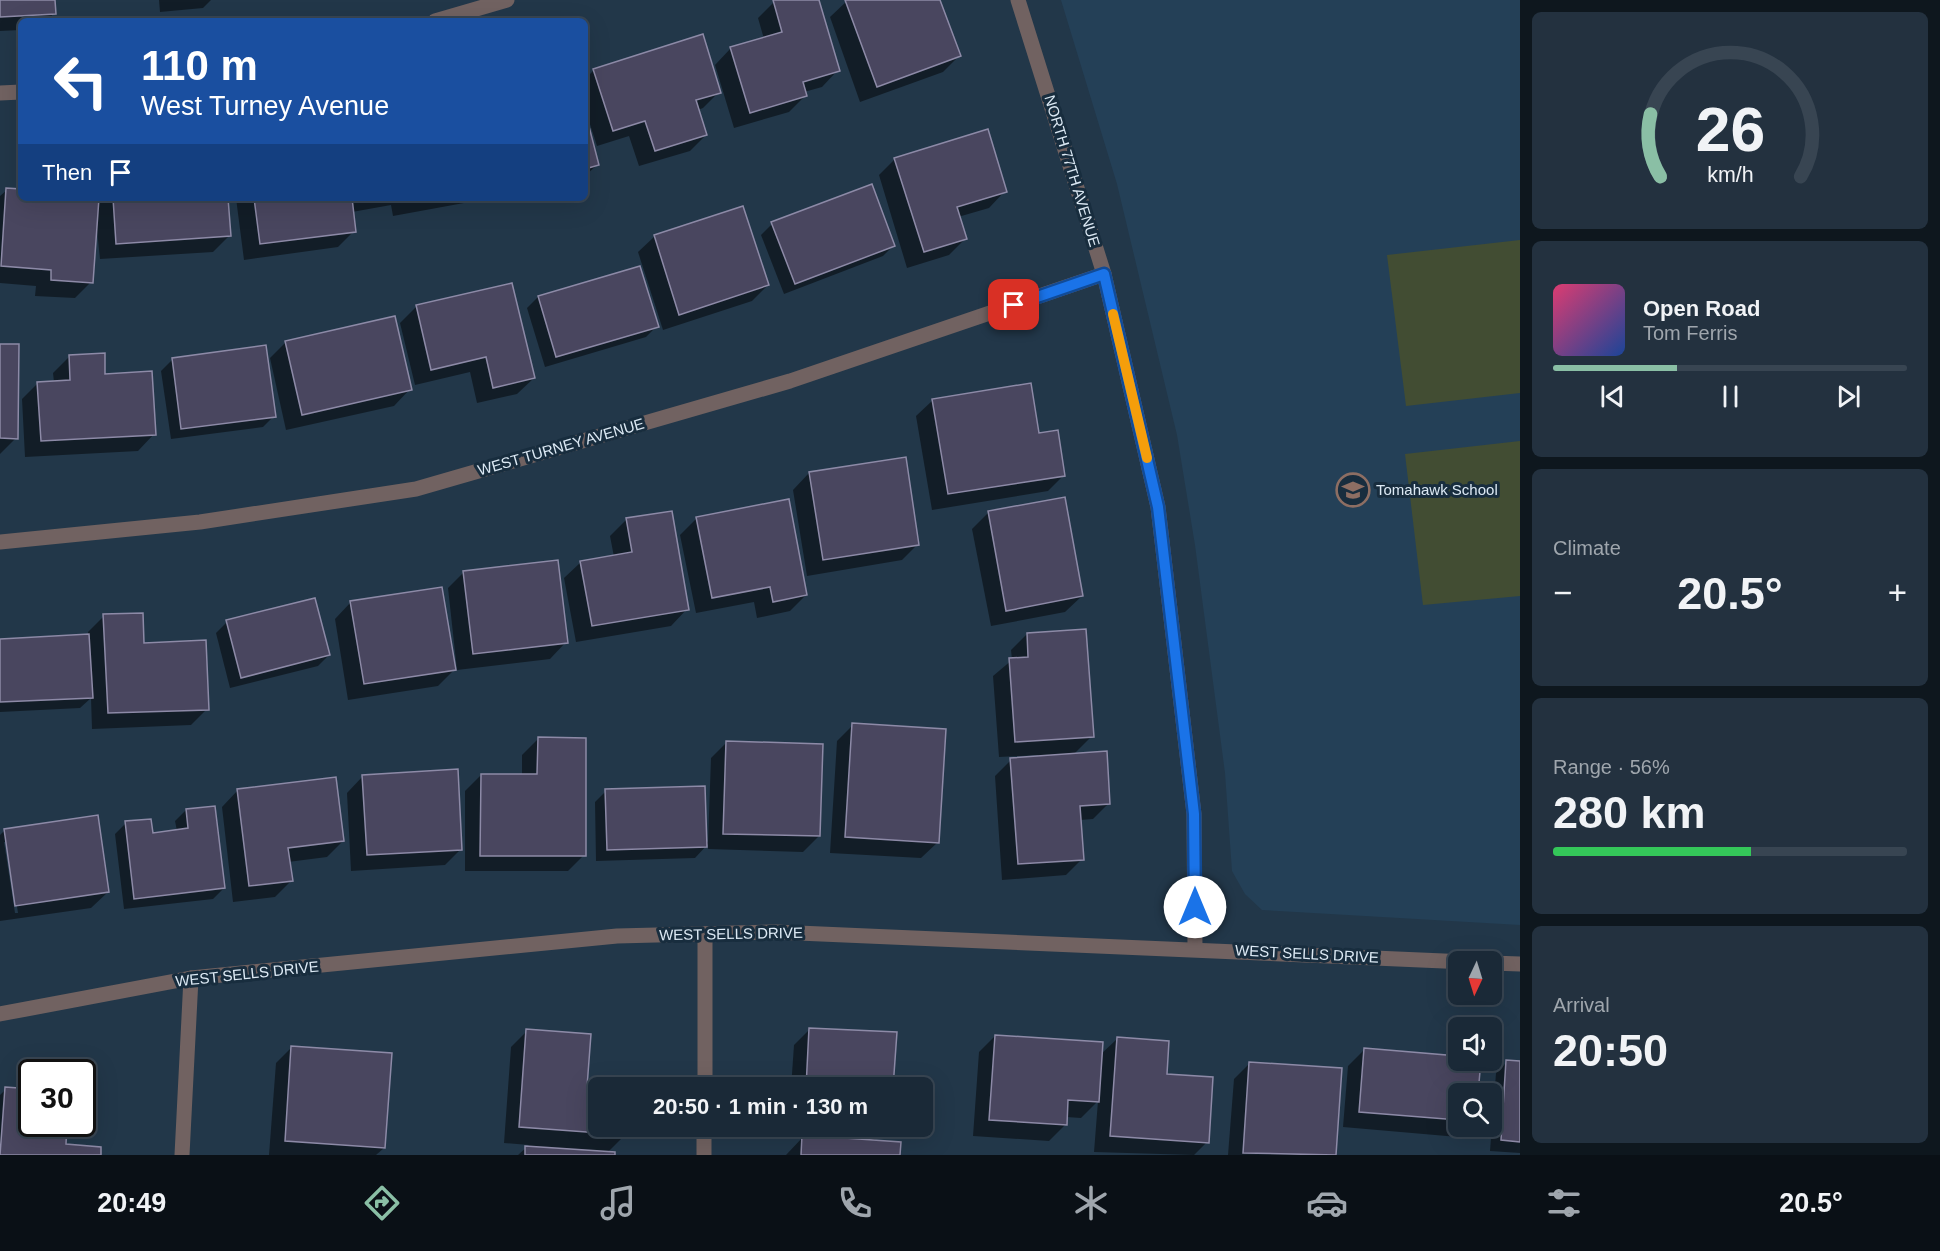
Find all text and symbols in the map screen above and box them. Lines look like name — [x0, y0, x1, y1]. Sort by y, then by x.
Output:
icon: left — [42, 42, 120, 120]
text: 110 m — [141, 42, 258, 89]
text: West Turney Avenue — [141, 91, 389, 121]
street label: NORTH 77TH AVENUE — [1041, 93, 1104, 249]
text: 26 — [1695, 95, 1765, 164]
icon: arrive — [104, 156, 137, 189]
text: Then — [42, 160, 92, 185]
text: km/h — [1707, 164, 1753, 188]
pin — [988, 279, 1039, 330]
icon: arrive — [997, 288, 1030, 321]
text: Open Road — [1643, 296, 1760, 321]
text: Tom Ferris — [1643, 322, 1737, 344]
icon: previous — [1596, 380, 1629, 413]
icon: pause — [1714, 380, 1747, 413]
icon: next — [1832, 380, 1865, 413]
street label: WEST TURNEY AVENUE — [476, 415, 646, 478]
school or university icon: Tomahawk School — [1335, 472, 1371, 508]
place label: Tomahawk School — [1376, 481, 1498, 498]
text: Climate — [1553, 537, 1621, 559]
text: 20.5° — [1677, 568, 1783, 619]
text: − — [1553, 574, 1572, 611]
text: + — [1888, 574, 1907, 611]
text: Range · 56% — [1553, 756, 1670, 778]
text: 280 km — [1553, 787, 1706, 838]
position arrow — [1163, 875, 1227, 939]
street label: WEST SELLS DRIVE — [659, 924, 803, 943]
street label: WEST SELLS DRIVE — [1235, 941, 1379, 966]
north arrow — [1448, 951, 1502, 1005]
map controls — [1448, 951, 1502, 1137]
street label: WEST SELLS DRIVE — [174, 958, 319, 989]
text: Arrival — [1553, 994, 1610, 1016]
button: sound — [1448, 1017, 1502, 1071]
text: 20:50 — [1553, 1025, 1668, 1076]
speed limit sign: 30 — [18, 1059, 96, 1137]
button: search — [1448, 1083, 1502, 1137]
text: 20:50 · 1 min · 130 m — [653, 1094, 868, 1119]
icon: directions — [361, 1182, 403, 1224]
icon: music — [597, 1182, 639, 1224]
icon: phone — [834, 1182, 876, 1224]
icon: climate — [1070, 1182, 1112, 1224]
icon: car — [1306, 1182, 1348, 1224]
icon: filters — [1543, 1182, 1585, 1224]
text: 20:49 — [97, 1188, 166, 1218]
text: 20.5° — [1779, 1188, 1843, 1218]

